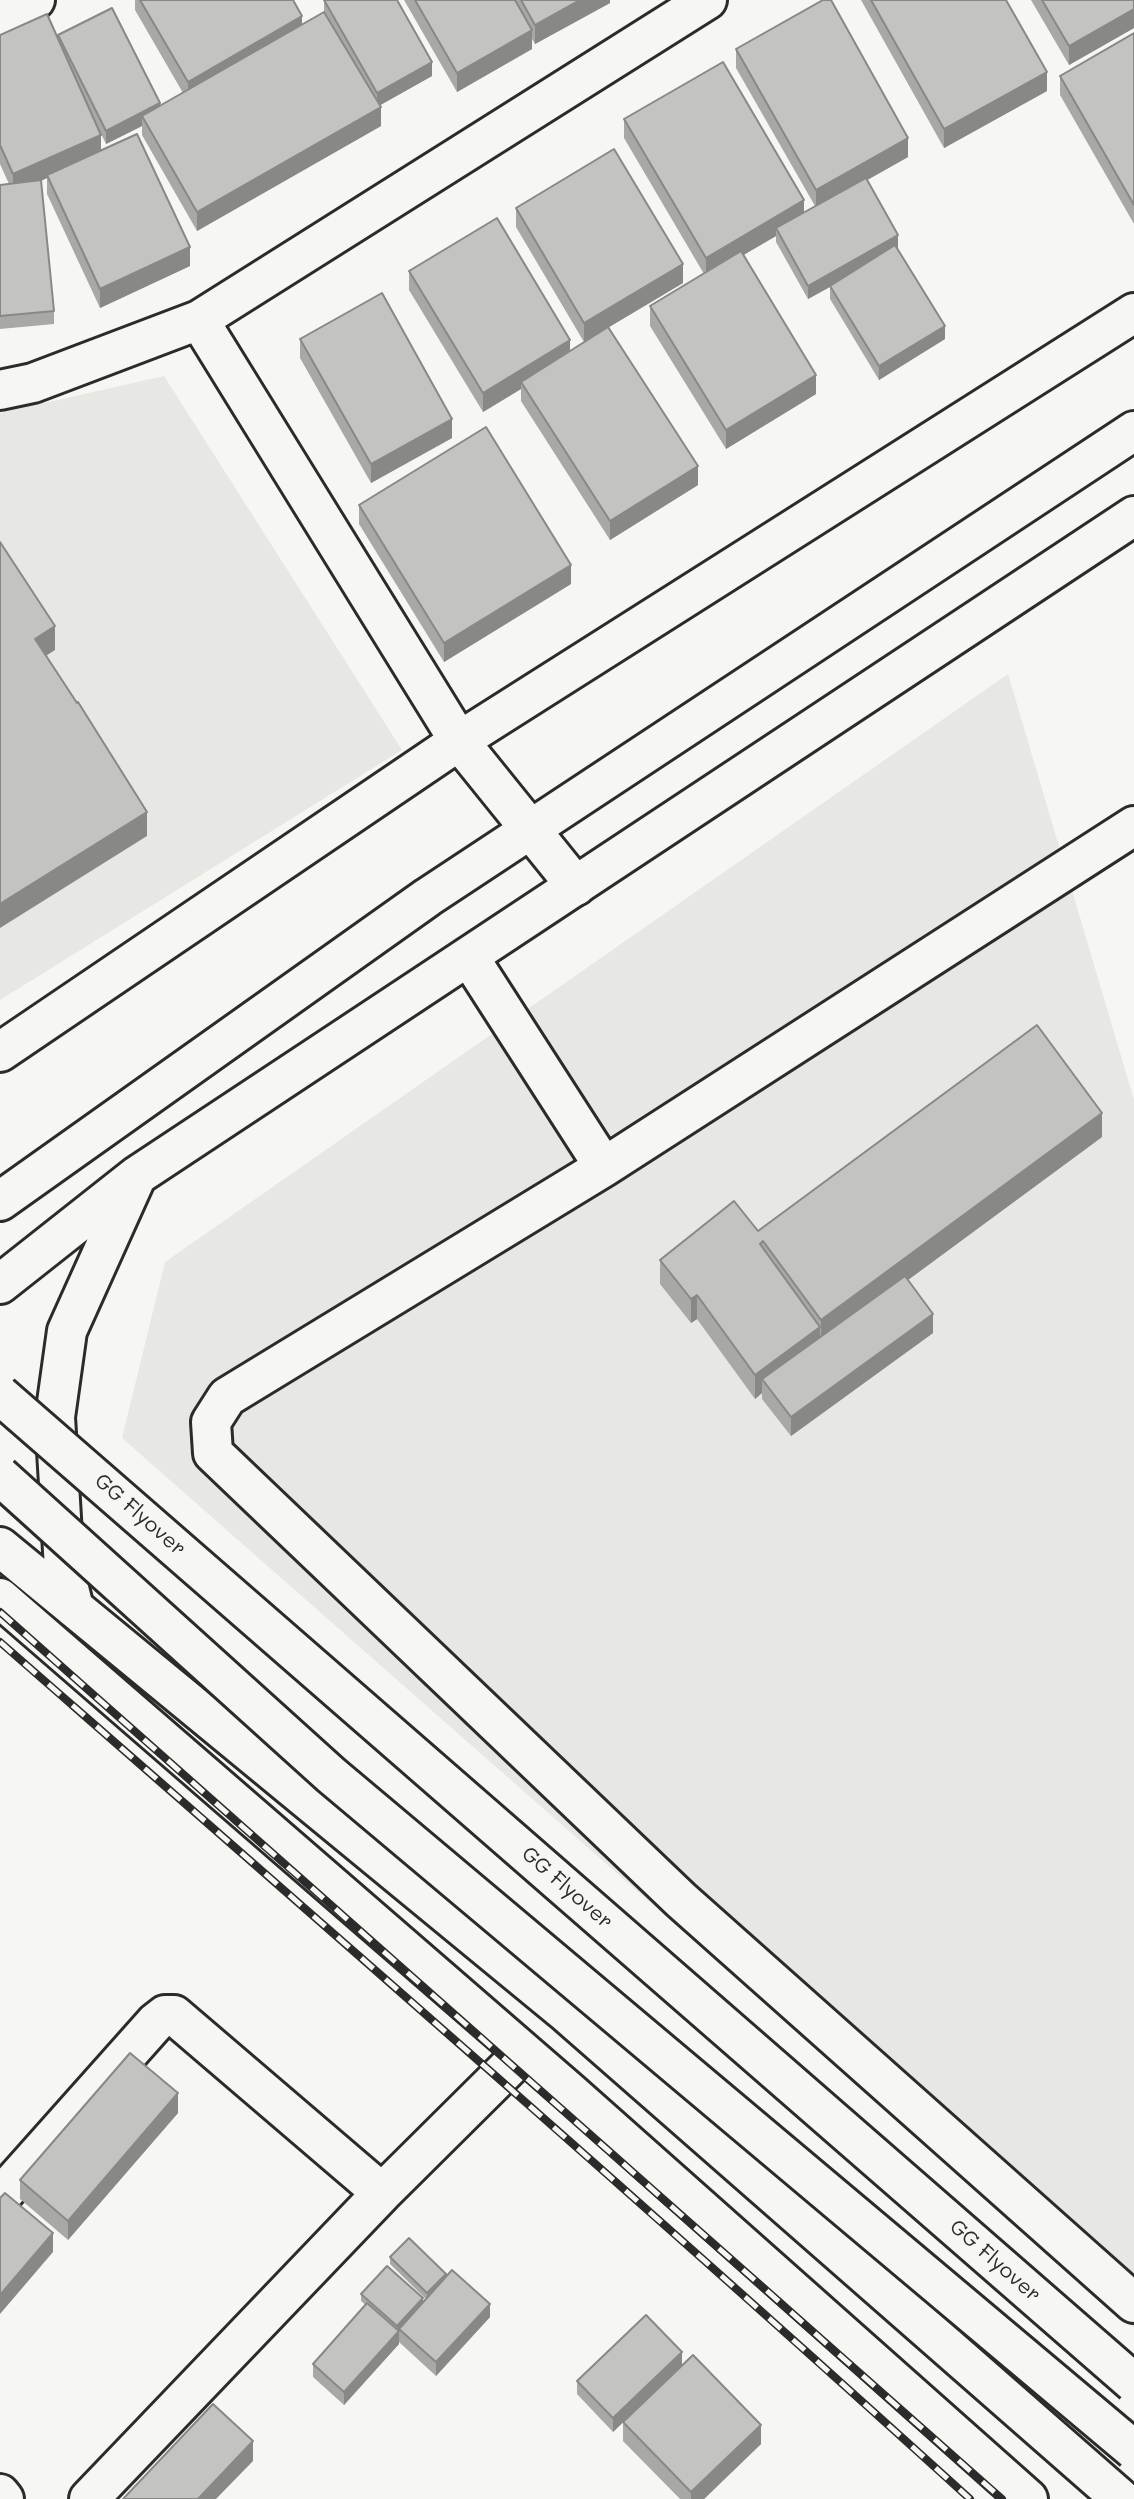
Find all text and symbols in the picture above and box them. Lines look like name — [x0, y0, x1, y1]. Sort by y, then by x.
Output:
street label: GG Flyover — [89, 1468, 191, 1562]
street label: GG Flyover — [516, 1841, 618, 1935]
street label: GG Flyover — [944, 2214, 1046, 2308]

